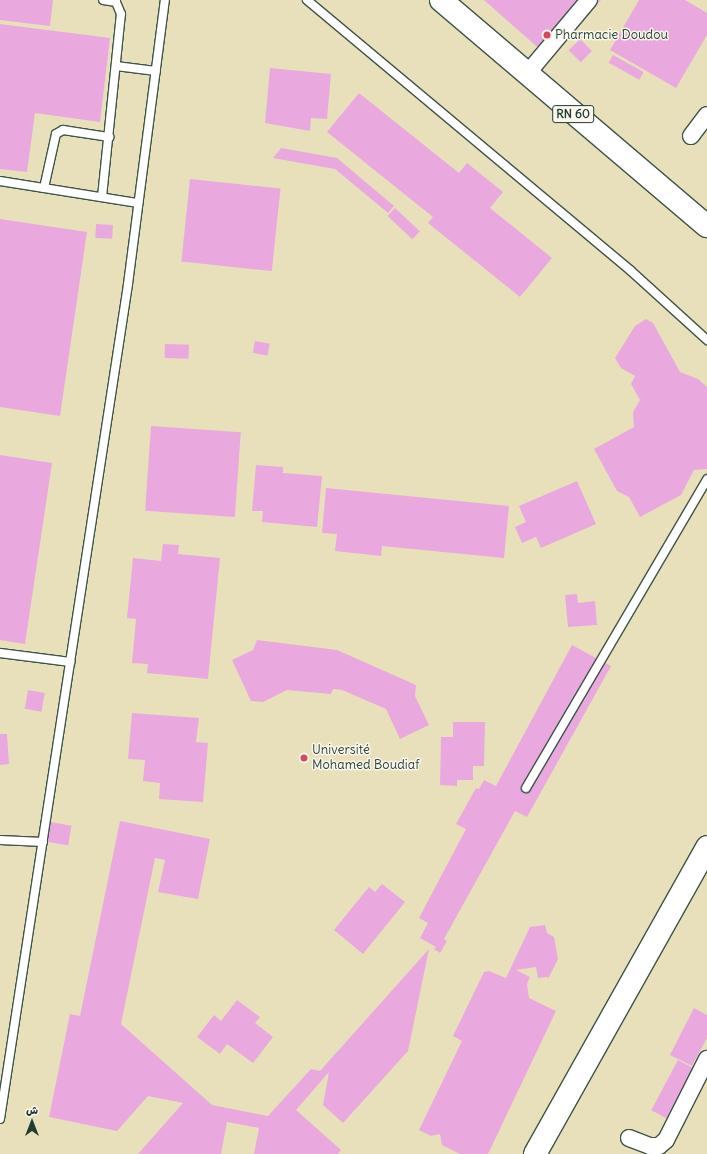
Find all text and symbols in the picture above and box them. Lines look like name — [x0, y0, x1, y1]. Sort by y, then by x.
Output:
place label: Pharmacie Doudou — [555, 27, 668, 43]
marker: Pharmacie Doudou — [542, 30, 552, 40]
road number: RN 60 — [552, 104, 594, 124]
place label: Université Mohamed Boudiaf — [312, 743, 419, 774]
marker: Université Mohamed Boudiaf — [299, 753, 309, 763]
north arrow — [12, 1102, 52, 1142]
text: ش — [26, 1103, 38, 1117]

